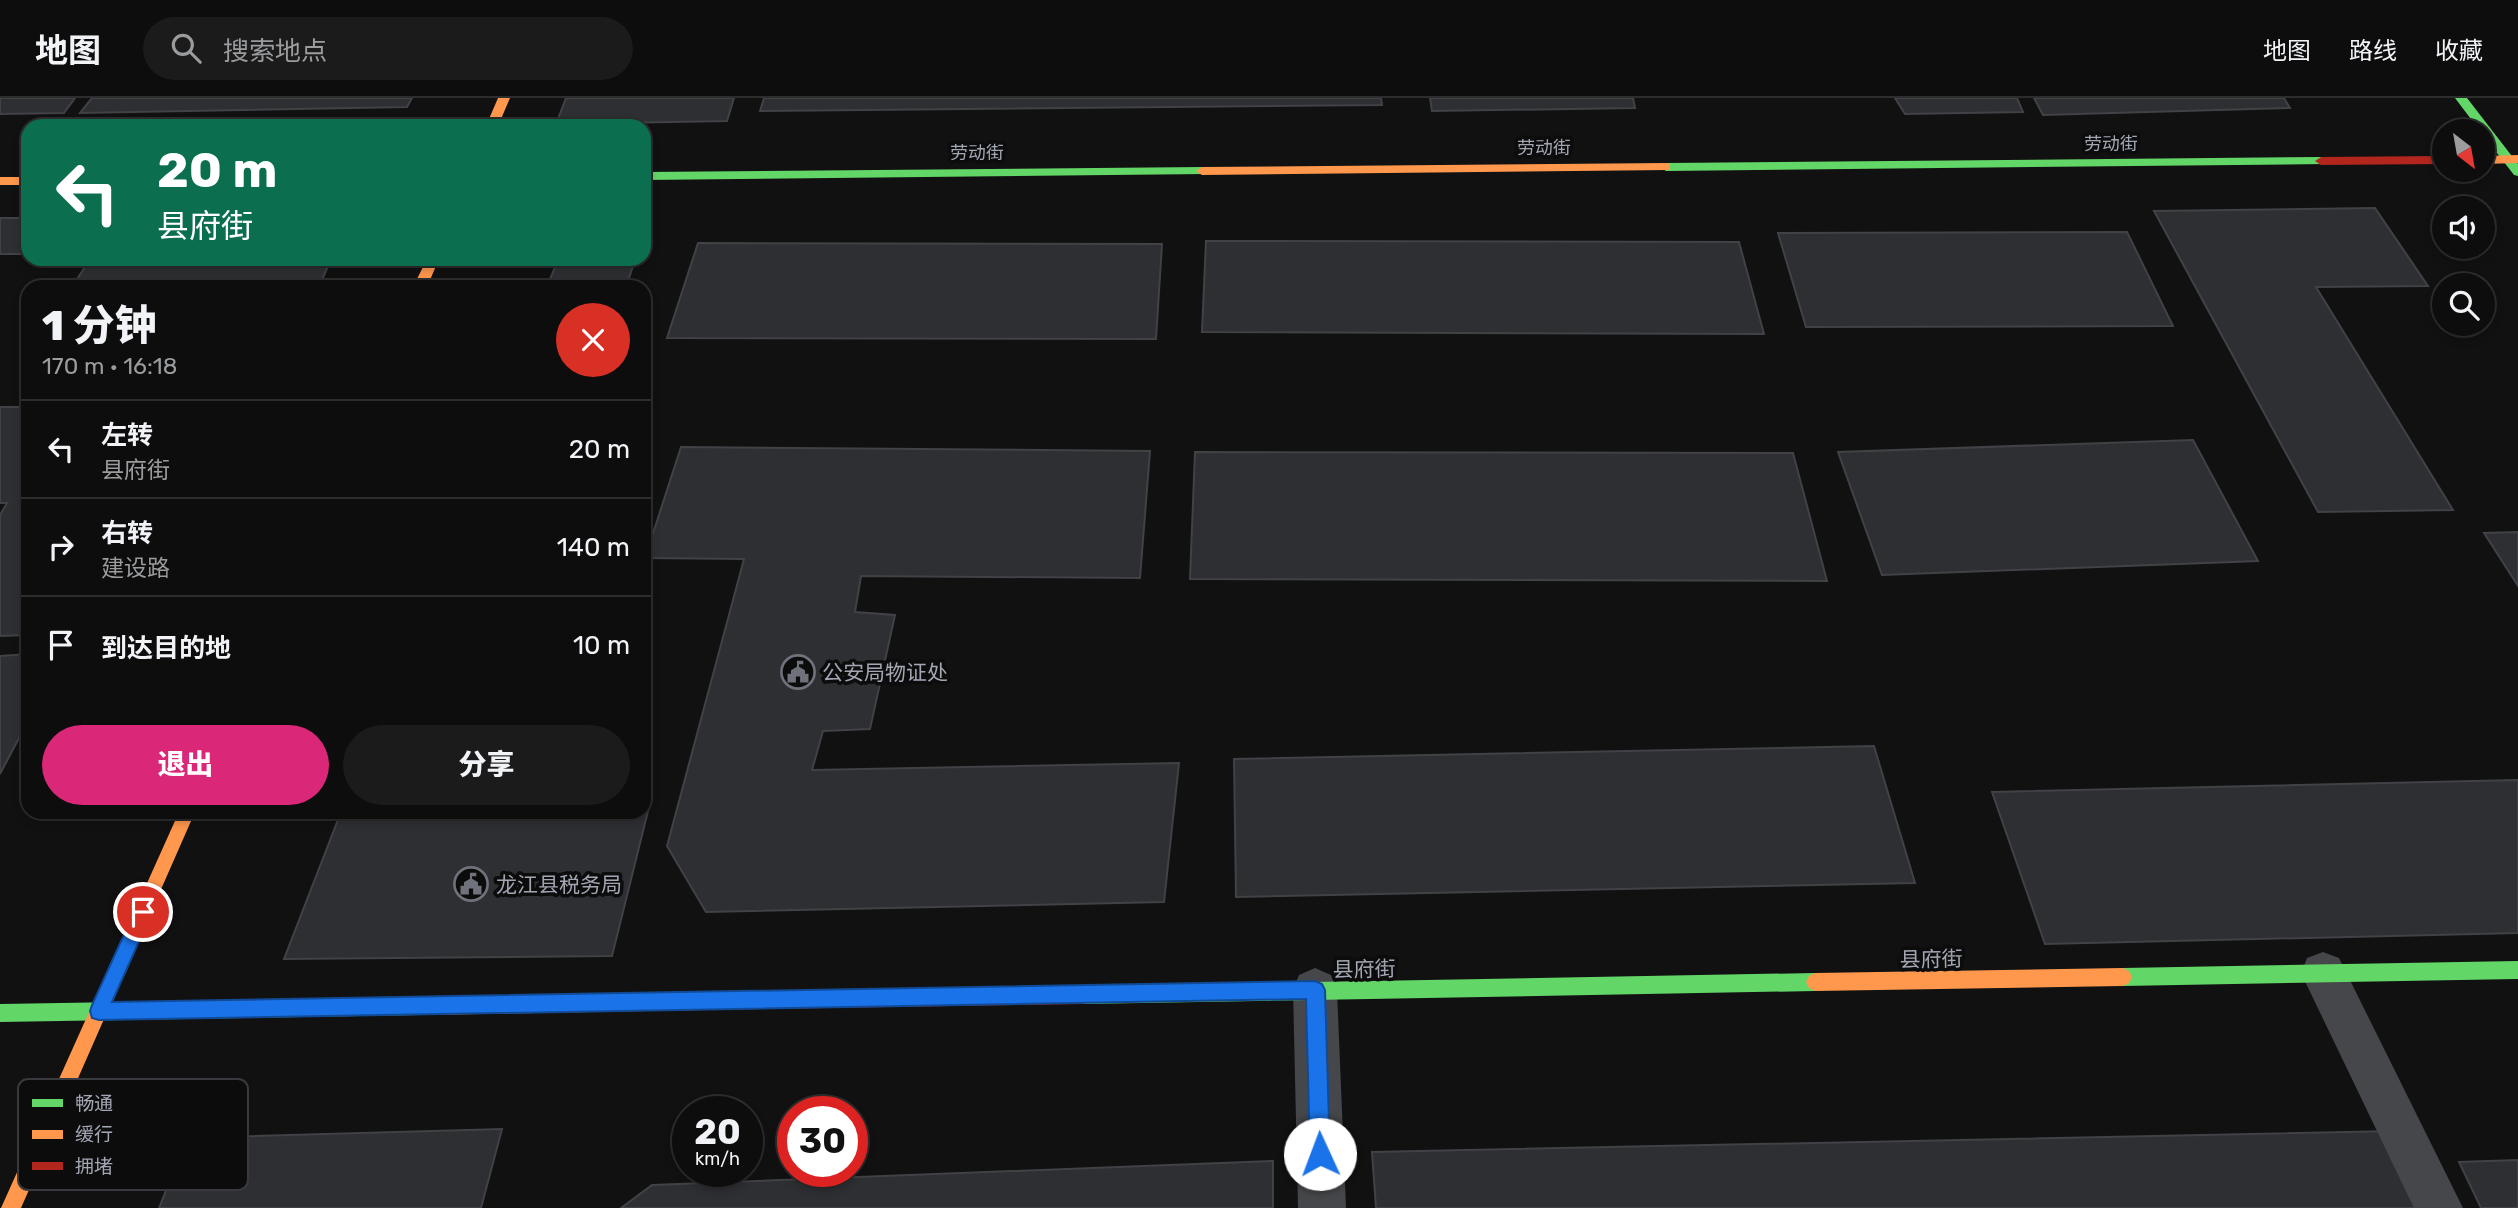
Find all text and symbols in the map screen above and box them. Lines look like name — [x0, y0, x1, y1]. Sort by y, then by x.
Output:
search box — [143, 17, 633, 80]
icon: search — [167, 29, 205, 67]
text: 地图 — [35, 31, 101, 70]
text: 搜索地点 — [223, 36, 327, 67]
text: 地图 — [2263, 37, 2311, 65]
text: 路线 — [2349, 37, 2397, 65]
text: 收藏 — [2435, 37, 2483, 65]
north arrow — [2432, 119, 2496, 182]
map controls — [2432, 119, 2495, 336]
street label: 劳动街 — [2084, 133, 2138, 155]
street label: 劳动街 — [1517, 137, 1571, 159]
text: 20 m — [157, 141, 278, 199]
street label: 劳动街 — [950, 142, 1004, 164]
icon: left — [42, 147, 133, 238]
button: sound — [2432, 196, 2495, 259]
text: 县府街 — [157, 207, 253, 245]
button: search — [2432, 273, 2495, 336]
text: 1 分钟 — [42, 301, 157, 351]
button: close — [556, 303, 630, 377]
text: 170 m · 16:18 — [42, 352, 177, 380]
text: 左转 — [101, 420, 153, 451]
icon: left — [42, 430, 80, 468]
text: 20 m — [569, 434, 630, 465]
text: 县府街 — [101, 456, 170, 484]
text: 右转 — [101, 518, 153, 549]
icon: right — [42, 528, 80, 566]
text: 140 m — [557, 532, 630, 563]
text: 建设路 — [101, 554, 170, 582]
icon: arrive — [42, 626, 80, 664]
text: 10 m — [573, 630, 630, 661]
text: 到达目的地 — [101, 633, 231, 664]
public building icon: 公安局物证处 — [779, 653, 817, 691]
place label: 公安局物证处 — [822, 660, 948, 685]
button: 退出 — [42, 725, 329, 805]
button: 分享 — [343, 725, 630, 805]
public building icon: 龙江县税务局 — [452, 865, 490, 903]
place label: 龙江县税务局 — [496, 872, 622, 897]
pin — [113, 882, 173, 942]
icon: arrive — [124, 893, 162, 931]
street label: 县府街 — [1899, 946, 1963, 972]
street label: 县府街 — [1332, 956, 1396, 982]
legend — [18, 1079, 248, 1190]
text: 畅通 — [75, 1092, 113, 1115]
speed limit sign: 30 — [777, 1096, 868, 1187]
text: 20 — [694, 1111, 741, 1153]
position arrow — [1283, 1117, 1357, 1191]
text: 缓行 — [75, 1123, 113, 1146]
text: km/h — [695, 1148, 740, 1170]
text: 拥堵 — [75, 1155, 113, 1178]

